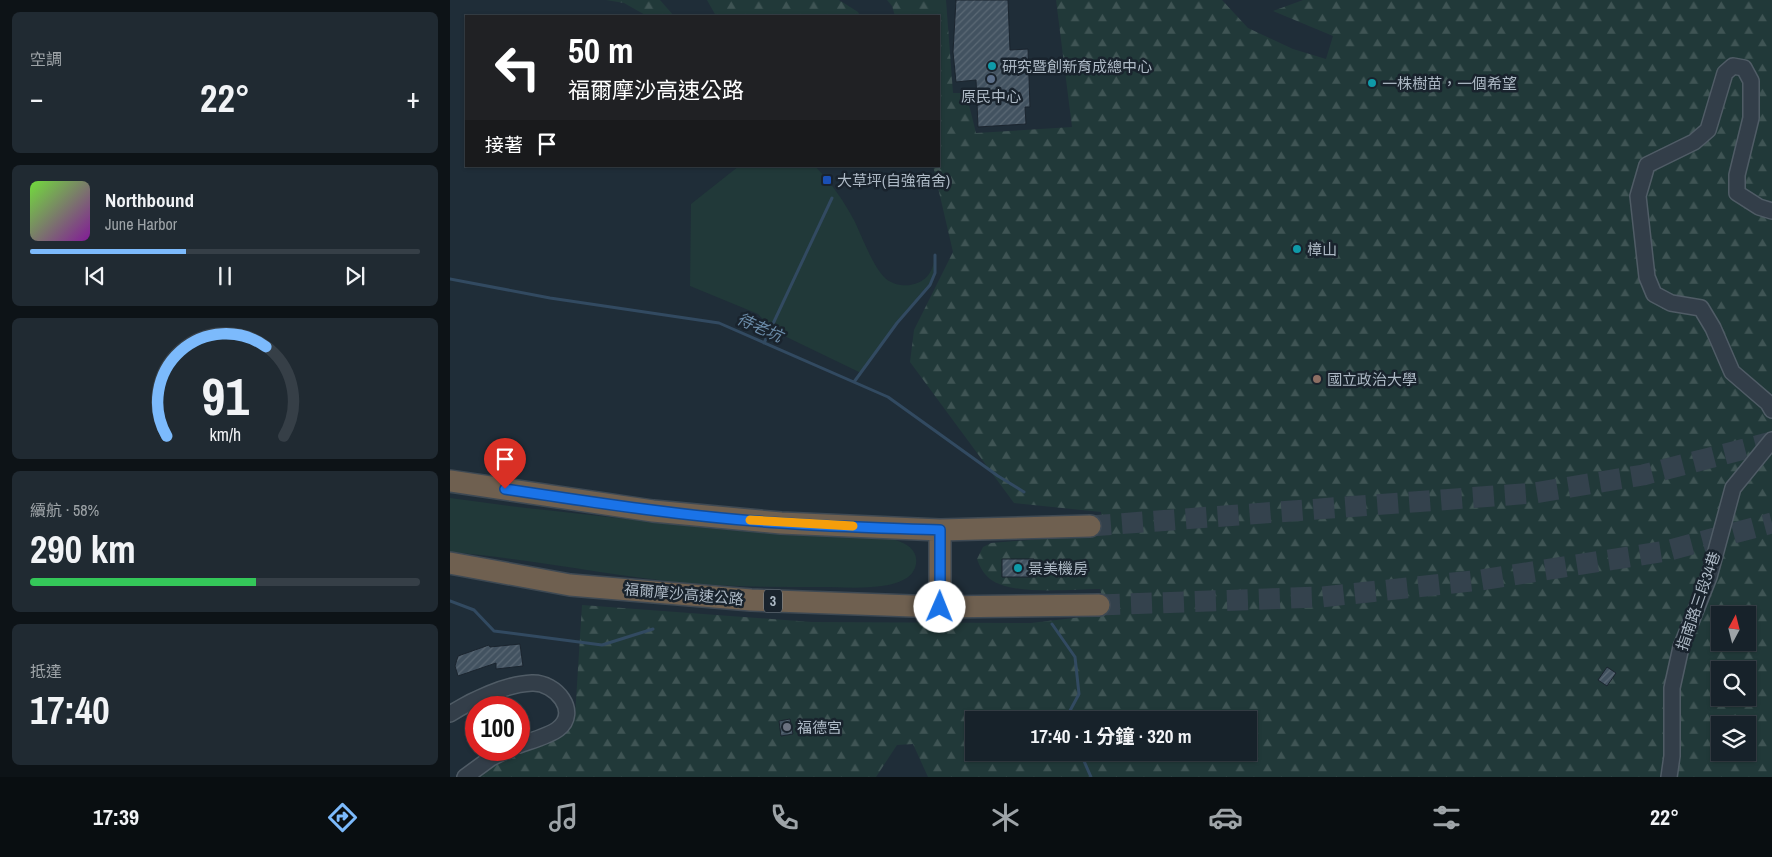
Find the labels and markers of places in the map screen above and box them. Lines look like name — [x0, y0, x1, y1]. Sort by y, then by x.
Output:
place label: 研究暨創新育成總中心 — [1002, 56, 1152, 77]
marker: 研究暨創新育成總中心 — [986, 60, 998, 72]
marker: 原民中心 — [985, 73, 997, 85]
place label: 一株樹苗，一個希望 — [1382, 73, 1517, 94]
marker: 一株樹苗，一個希望 — [1366, 77, 1378, 89]
place label: 原民中心 — [961, 86, 1021, 107]
place label: 大草坪(自強宿舍) — [837, 170, 950, 191]
marker: 大草坪(自強宿舍) — [821, 174, 833, 186]
place label: 樟山 — [1307, 239, 1337, 260]
marker: 樟山 — [1291, 243, 1303, 255]
place label: 國立政治大學 — [1327, 369, 1417, 390]
marker: 國立政治大學 — [1311, 373, 1323, 385]
pin — [484, 438, 526, 489]
place label: 景美機房 — [1028, 558, 1088, 579]
marker: 景美機房 — [1012, 562, 1024, 574]
place label: 福德宮 — [797, 717, 842, 738]
marker: 福德宮 — [781, 721, 793, 733]

